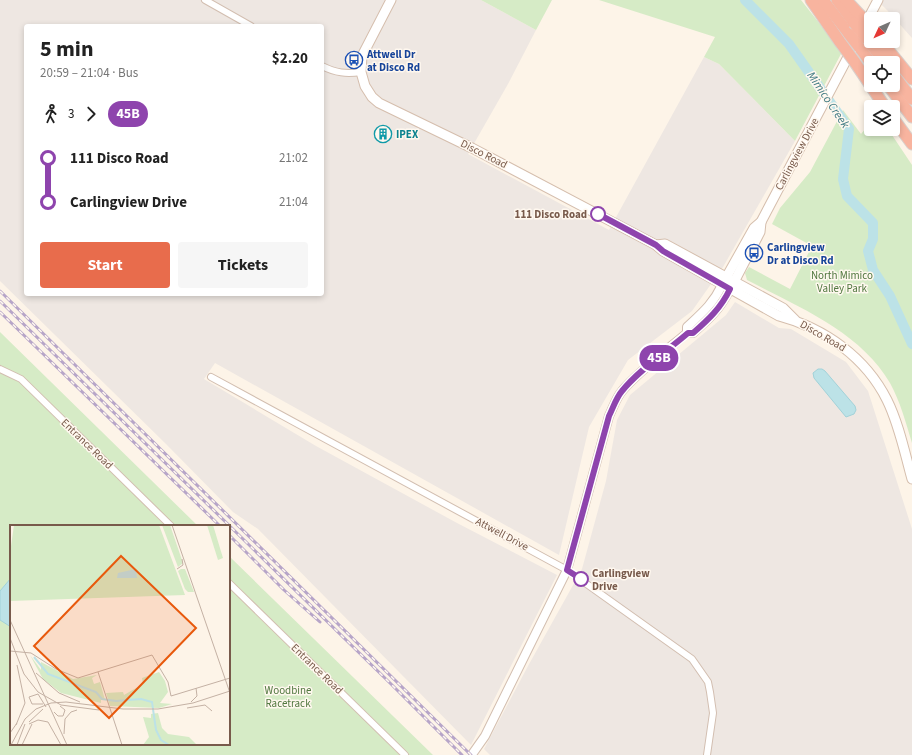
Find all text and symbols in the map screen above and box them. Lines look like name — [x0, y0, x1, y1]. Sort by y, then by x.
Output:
north arrow — [864, 12, 900, 48]
map controls — [864, 12, 900, 136]
text: 5 min — [40, 33, 94, 65]
place label: Attwell Dr at Disco Rd — [366, 47, 420, 75]
text: $2.20 — [272, 48, 308, 69]
bus stop icon: Attwell Dr at Disco Rd — [344, 50, 364, 70]
button: locate — [864, 56, 900, 92]
text: 20:59 – 21:04 · Bus — [40, 64, 138, 82]
water label: Mimico Creek — [803, 68, 853, 132]
button: layers — [864, 100, 900, 136]
icon: walk — [40, 103, 62, 125]
icon: forward — [80, 103, 102, 125]
text: 45B — [116, 104, 140, 124]
text: 3 — [68, 105, 74, 123]
street label: Carlingview Drive — [772, 115, 823, 193]
building icon: IPEX — [373, 124, 393, 144]
place label: IPEX — [396, 127, 419, 142]
street label: Disco Road — [458, 136, 510, 172]
text: 111 Disco Road — [70, 148, 169, 169]
text: 21:02 — [279, 149, 308, 167]
text: Carlingview Drive — [70, 192, 187, 213]
text: 21:04 — [279, 193, 308, 211]
marker: 111 Disco Road — [590, 206, 606, 222]
place label: 111 Disco Road — [515, 207, 587, 222]
place label: Carlingview Dr at Disco Rd — [767, 240, 834, 268]
button: Start — [40, 242, 170, 288]
button: Tickets — [178, 242, 308, 288]
bus stop icon: Carlingview Dr at Disco Rd — [744, 243, 764, 263]
park label: North Mimico Valley Park — [811, 268, 873, 296]
street label: Disco Road — [797, 317, 849, 355]
line badge: 45B — [636, 345, 682, 371]
text: 45B — [647, 348, 671, 368]
street label: Entrance Road — [58, 415, 116, 473]
street label: Attwell Drive — [473, 514, 532, 554]
inset map — [10, 525, 230, 745]
place label: Carlingview Drive — [592, 566, 650, 594]
marker: Carlingview Drive — [573, 571, 589, 587]
street label: Entrance Road — [288, 640, 346, 698]
park label: Woodbine Racetrack — [265, 683, 312, 711]

